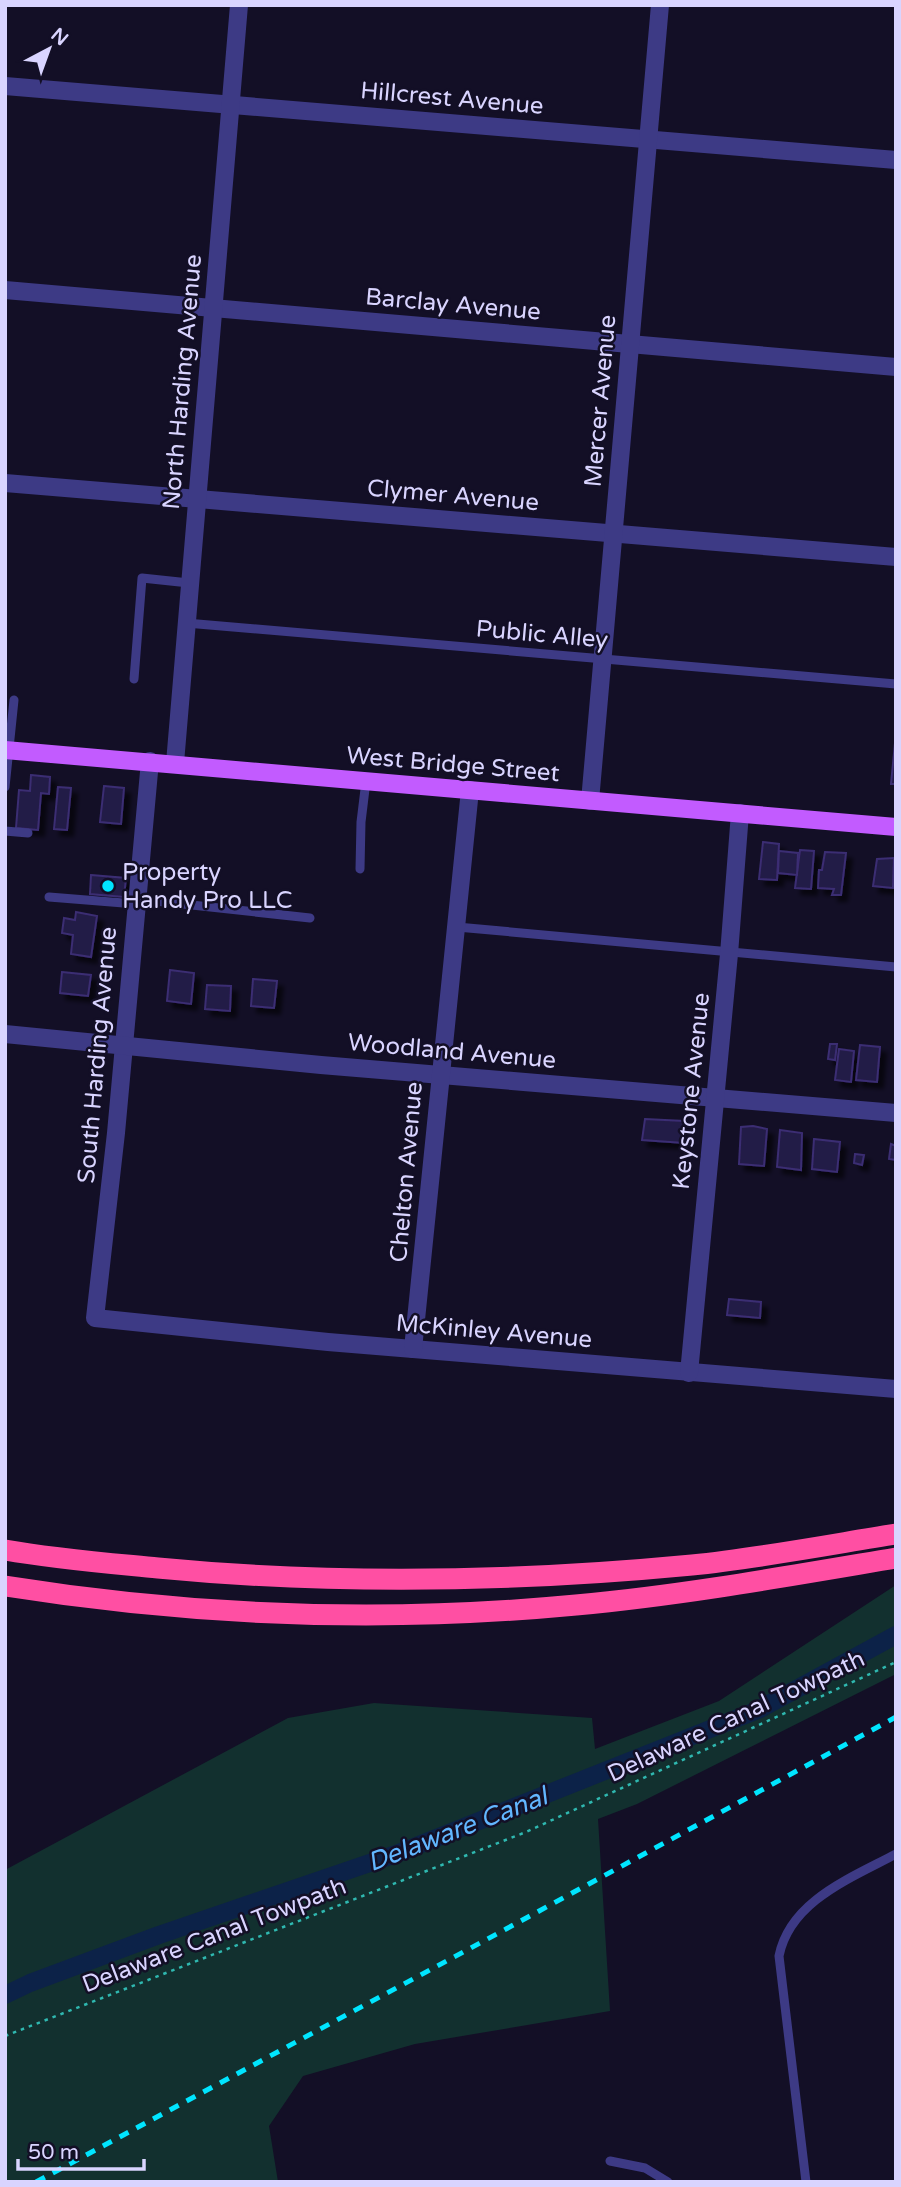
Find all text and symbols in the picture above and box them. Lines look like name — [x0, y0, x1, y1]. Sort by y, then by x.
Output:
north arrow — [14, 14, 84, 84]
text: N — [47, 24, 72, 50]
street label: Hillcrest Avenue — [359, 76, 545, 121]
street label: North Harding Avenue — [157, 253, 208, 511]
street label: Barclay Avenue — [364, 282, 542, 327]
street label: Mercer Avenue — [579, 314, 622, 488]
street label: Clymer Avenue — [366, 474, 540, 517]
street label: Public Alley — [475, 614, 609, 655]
street label: West Bridge Street — [345, 741, 561, 788]
place label: Property Handy Pro LLC — [122, 858, 292, 915]
marker: Property Handy Pro LLC — [100, 878, 116, 894]
street label: South Harding Avenue — [72, 926, 123, 1185]
street label: Keystone Avenue — [667, 991, 716, 1191]
street label: Woodland Avenue — [347, 1028, 557, 1075]
street label: Chelton Avenue — [384, 1081, 429, 1264]
street label: McKinley Avenue — [395, 1308, 593, 1355]
street label: Delaware Canal Towpath — [603, 1644, 869, 1789]
water label: Delaware Canal — [363, 1780, 555, 1878]
street label: Delaware Canal Towpath — [78, 1872, 350, 1999]
scale bar — [18, 2128, 144, 2172]
text: 50 m — [28, 2140, 79, 2165]

